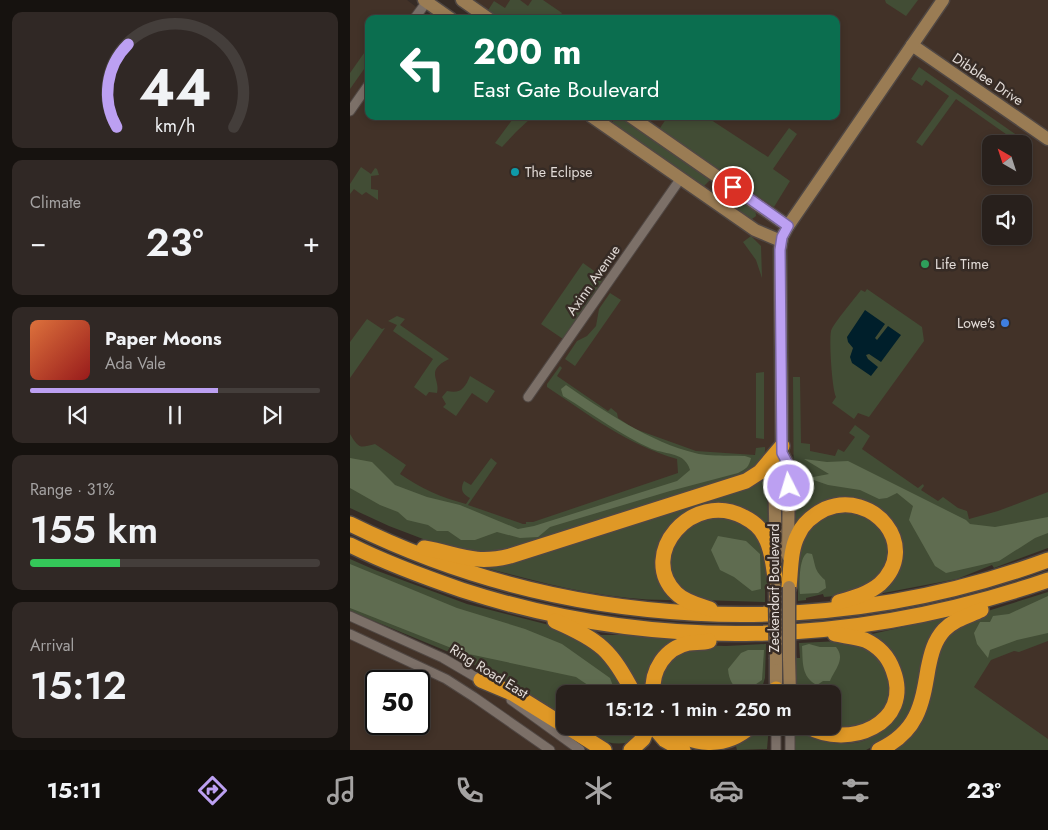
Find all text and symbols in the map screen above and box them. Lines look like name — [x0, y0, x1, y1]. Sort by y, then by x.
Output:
text: 200 m — [473, 27, 582, 77]
icon: left — [390, 35, 455, 100]
street label: Dibblee Drive — [948, 48, 1028, 110]
text: 44 — [139, 50, 211, 126]
text: East Gate Boulevard — [473, 73, 660, 105]
text: km/h — [155, 113, 195, 139]
north arrow — [982, 135, 1032, 185]
map controls — [982, 135, 1032, 245]
place label: The Eclipse — [525, 162, 592, 182]
marker: The Eclipse — [509, 166, 521, 178]
pin — [712, 166, 754, 208]
icon: arrive — [719, 173, 747, 201]
text: Climate — [30, 191, 81, 214]
button: sound — [982, 195, 1032, 245]
text: 23° — [146, 215, 203, 270]
text: − — [30, 222, 47, 263]
text: + — [303, 222, 320, 263]
street label: Axinn Avenue — [561, 241, 625, 319]
place label: Life Time — [935, 254, 989, 274]
marker: Life Time — [919, 258, 931, 270]
place label: Lowe's — [957, 313, 995, 333]
marker: Lowe's — [999, 317, 1011, 329]
text: Paper Moons — [105, 325, 222, 352]
text: Ada Vale — [105, 352, 166, 375]
icon: previous — [64, 401, 92, 429]
icon: pause — [161, 401, 189, 429]
icon: next — [258, 401, 286, 429]
position arrow — [762, 459, 814, 511]
text: Range · 31% — [30, 478, 115, 501]
text: 155 km — [30, 502, 158, 557]
street label: Zeckendorf Boulevard — [764, 524, 784, 652]
text: Arrival — [30, 634, 74, 657]
street label: Ring Road East — [446, 639, 533, 703]
text: 15:12 — [30, 658, 127, 713]
speed limit sign: 50 — [365, 670, 430, 735]
text: 15:12 · 1 min · 250 m — [605, 696, 792, 723]
icon: directions — [195, 773, 230, 808]
icon: music — [324, 773, 359, 808]
icon: phone — [452, 773, 487, 808]
icon: climate — [581, 773, 616, 808]
icon: car — [709, 773, 744, 808]
icon: filters — [838, 773, 873, 808]
text: 15:11 — [47, 774, 102, 806]
text: 23° — [966, 774, 1001, 806]

